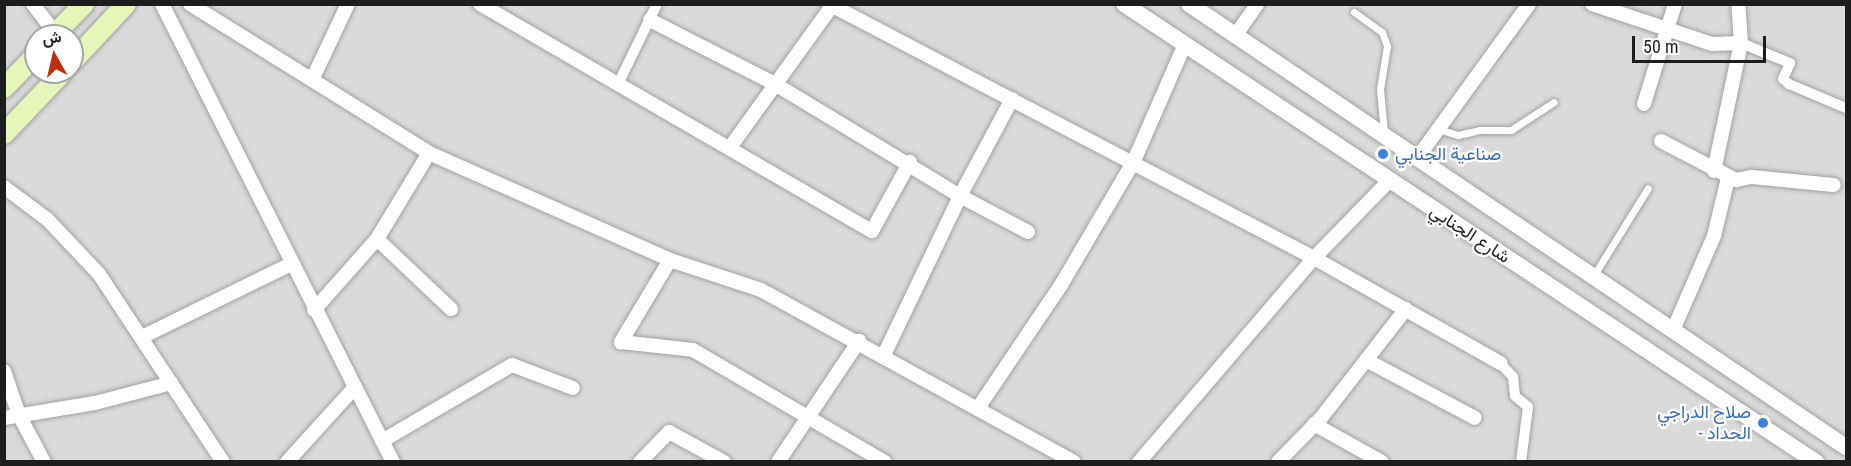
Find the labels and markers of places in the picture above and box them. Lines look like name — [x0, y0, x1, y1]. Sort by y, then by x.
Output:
place label: صناعية الجنابي — [1395, 143, 1501, 165]
marker: صناعية الجنابي — [1376, 147, 1390, 161]
place label: صلاح الدراجي - الحداد — [1657, 402, 1751, 444]
marker: صلاح الدراجي - الحداد — [1756, 416, 1770, 430]

